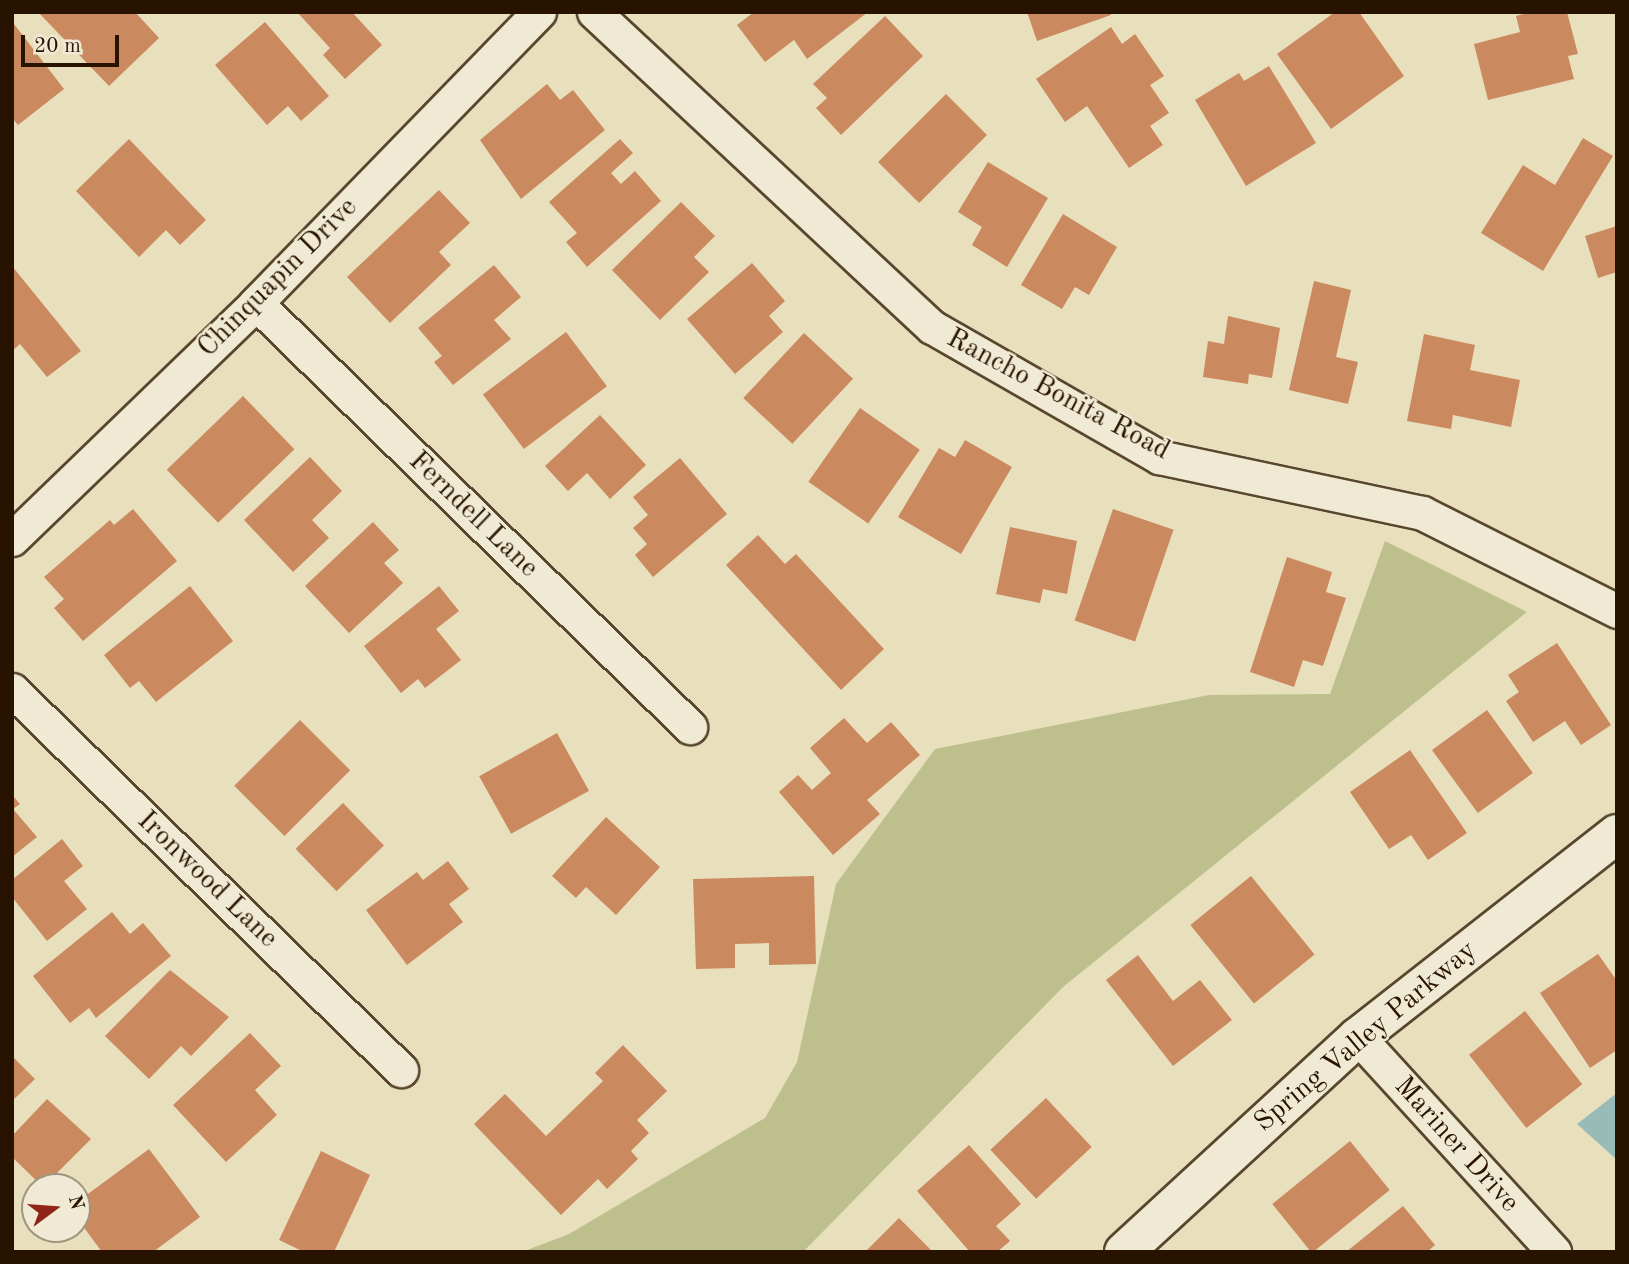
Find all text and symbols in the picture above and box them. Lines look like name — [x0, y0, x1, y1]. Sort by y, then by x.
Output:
scale bar — [24, 21, 122, 65]
text: 20 m — [34, 36, 81, 57]
street label: Chinquapin Drive — [191, 191, 365, 365]
street label: Rancho Bonita Road — [941, 322, 1175, 468]
street label: Ferndell Lane — [401, 445, 545, 585]
street label: Ironwood Lane — [130, 804, 284, 956]
street label: Spring Valley Parkway — [1248, 934, 1484, 1140]
street label: Mariner Drive — [1386, 1070, 1526, 1220]
north arrow — [21, 1173, 91, 1243]
text: N — [64, 1193, 86, 1212]

